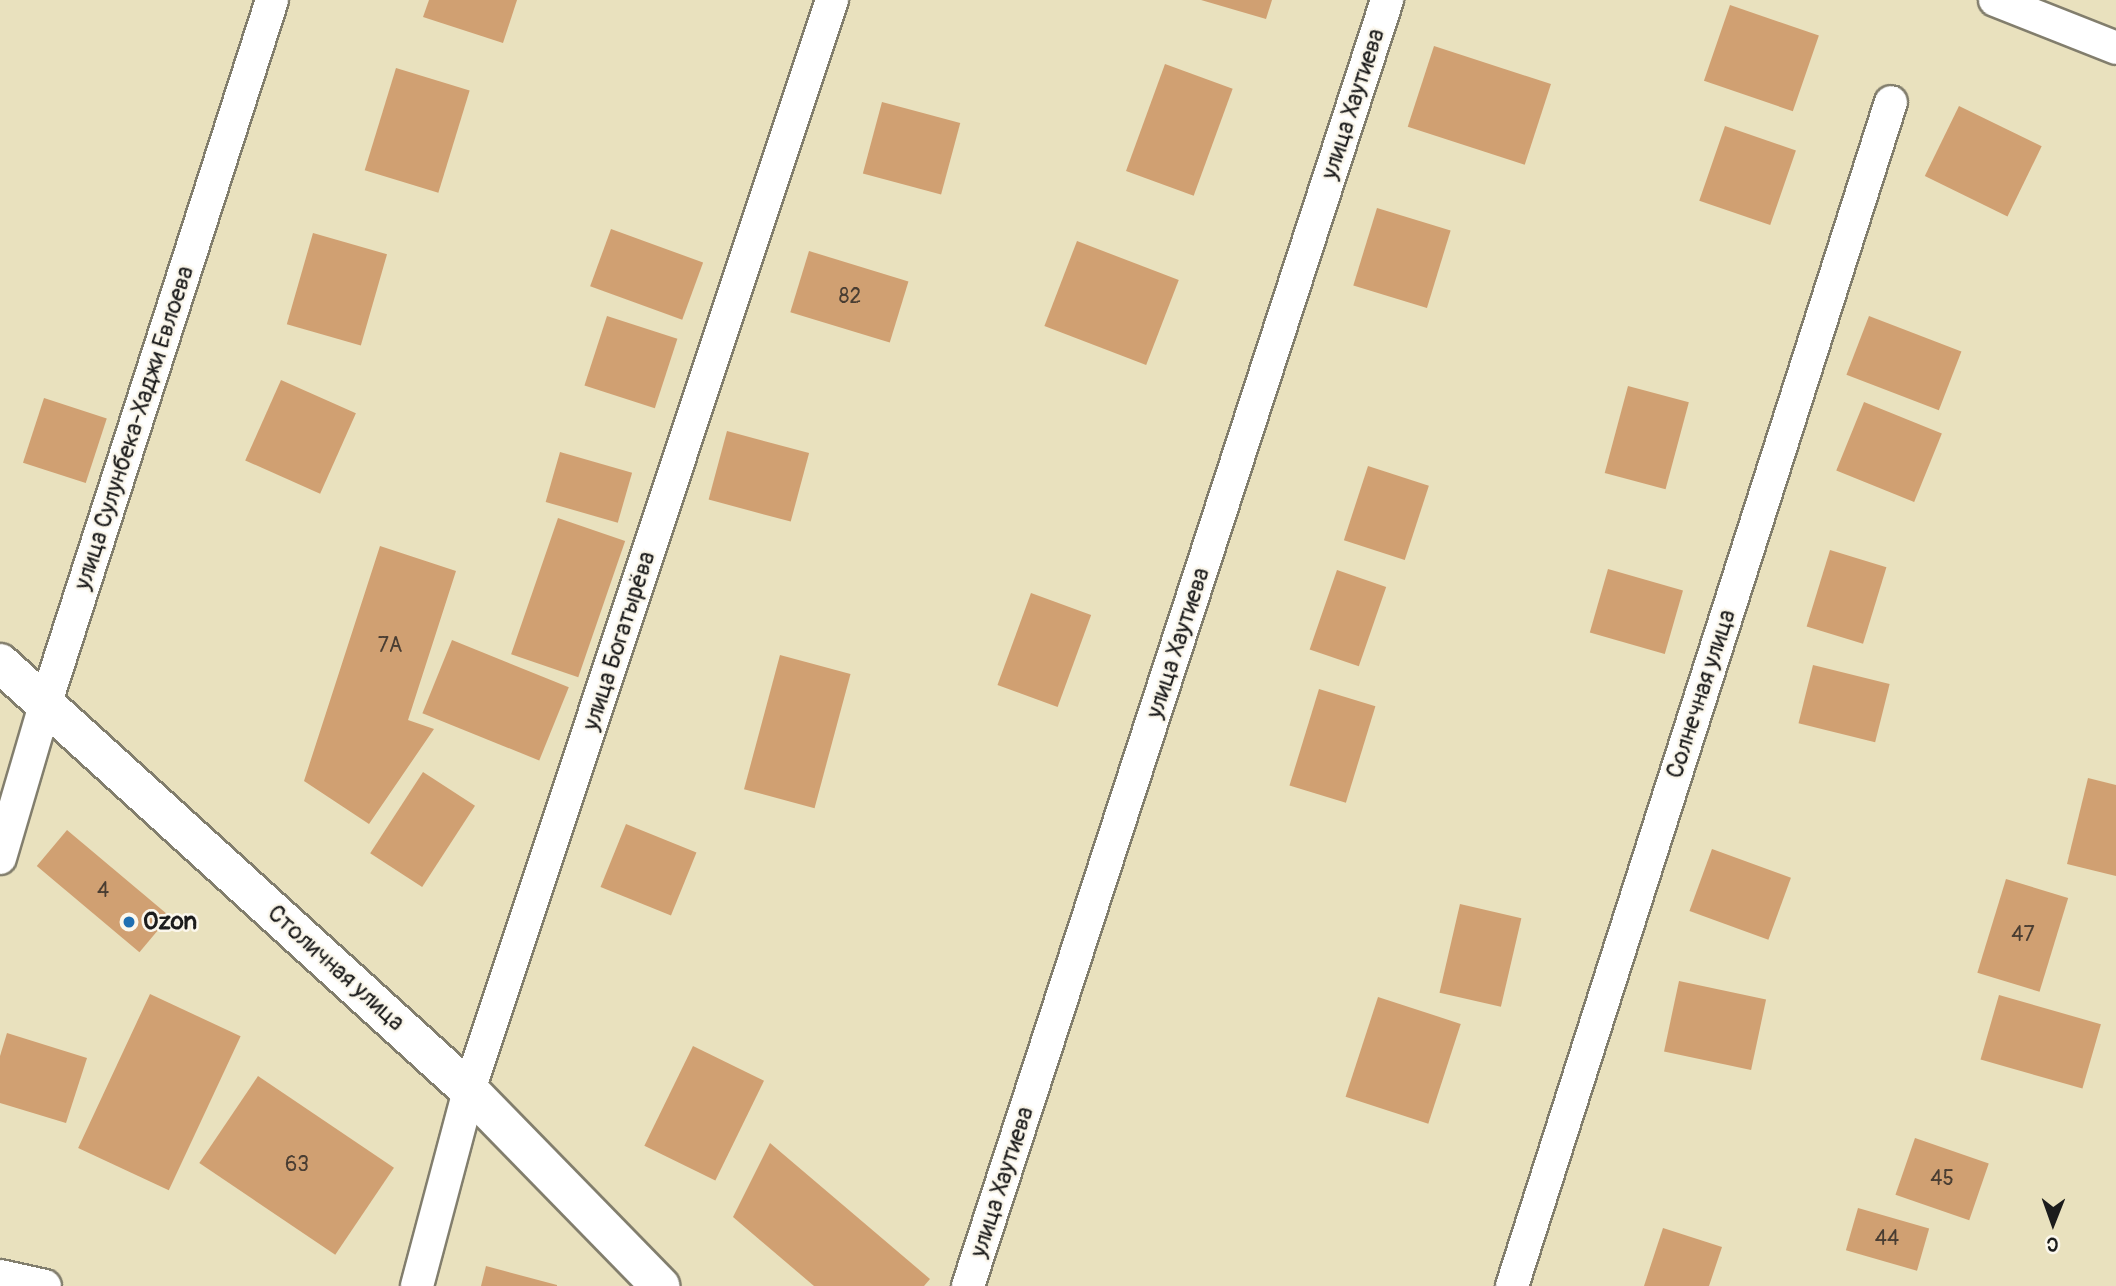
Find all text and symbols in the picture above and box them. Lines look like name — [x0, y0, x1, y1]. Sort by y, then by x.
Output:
street label: улица Хаутиева — [1315, 25, 1391, 183]
street label: улица Сулунбека-Хаджи Евлоева — [68, 263, 200, 593]
house number: 82 — [839, 284, 861, 310]
street label: улица Богатырёва — [577, 548, 661, 734]
street label: улица Хаутиева — [1140, 564, 1216, 722]
street label: Солнечная улица — [1660, 606, 1742, 782]
house number: 7А — [378, 633, 402, 659]
house number: 4 — [97, 878, 109, 904]
street label: Столичная улица — [262, 899, 410, 1037]
place label: Ozon — [143, 908, 197, 936]
marker: Ozon — [121, 914, 137, 930]
house number: 47 — [2011, 922, 2035, 948]
street label: улица Хаутиева — [964, 1103, 1040, 1261]
house number: 63 — [285, 1152, 309, 1178]
house number: 45 — [1930, 1166, 1954, 1192]
north arrow — [2018, 1188, 2088, 1258]
house number: 44 — [1875, 1226, 1899, 1252]
text: С — [2047, 1232, 2059, 1256]

